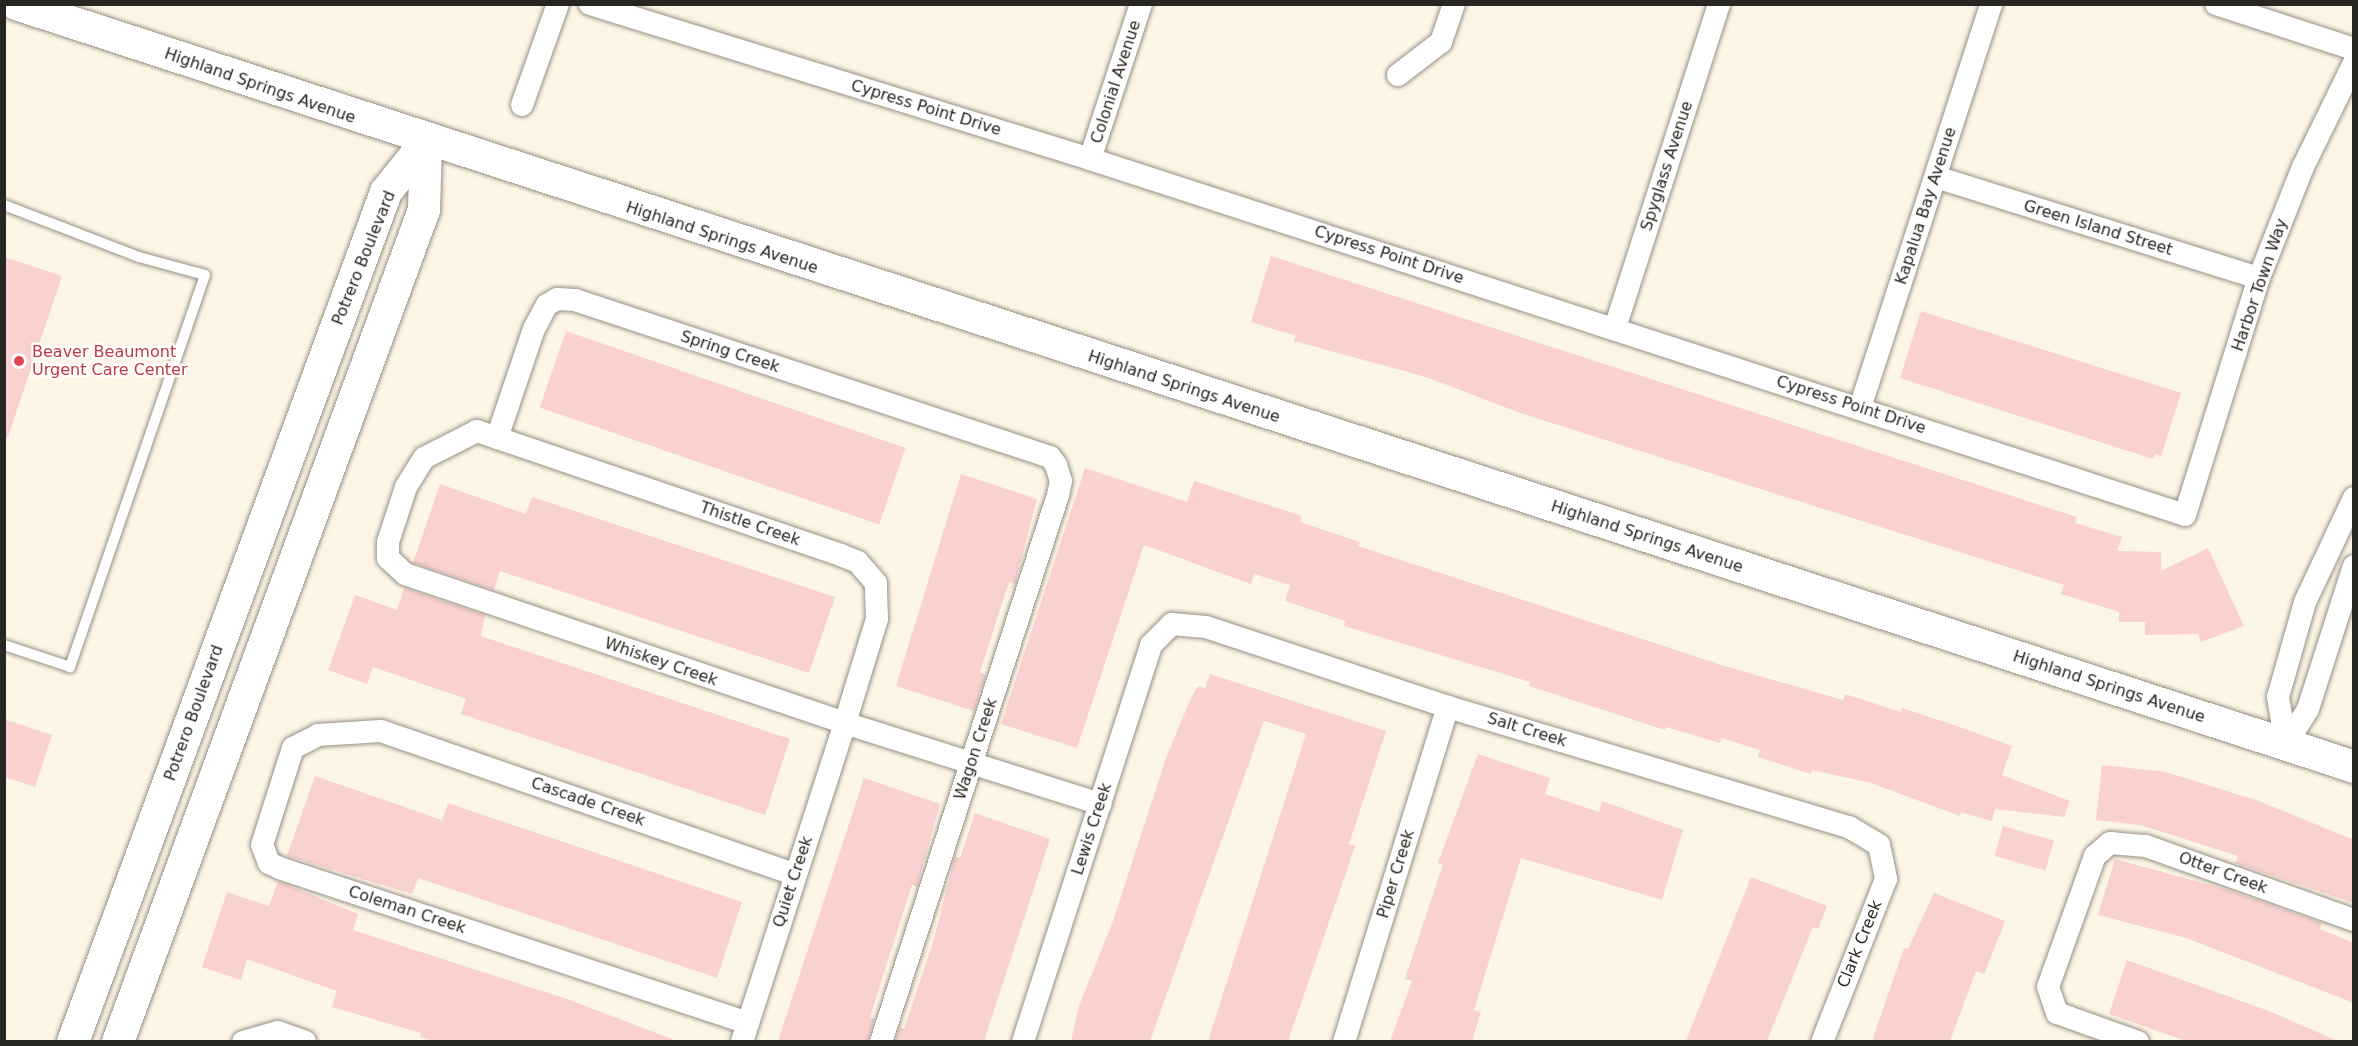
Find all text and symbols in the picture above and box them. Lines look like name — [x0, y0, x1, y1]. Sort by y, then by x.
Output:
street label: Colonial Avenue — [1087, 18, 1145, 146]
street label: Highland Springs Avenue — [162, 44, 358, 128]
street label: Cypress Point Drive — [849, 76, 1003, 140]
street label: Spyglass Avenue — [1637, 99, 1697, 233]
street label: Kapalua Bay Avenue — [1891, 125, 1961, 287]
street label: Potrero Boulevard — [328, 188, 400, 328]
street label: Green Island Street — [2021, 196, 2175, 260]
street label: Highland Springs Avenue — [623, 198, 821, 278]
street label: Harbor Town Way — [2228, 216, 2292, 354]
street label: Cypress Point Drive — [1312, 222, 1466, 288]
street label: Spring Creek — [678, 327, 782, 377]
place label: Beaver Beaumont Urgent Care Center — [32, 342, 187, 380]
street label: Highland Springs Avenue — [1085, 347, 1283, 427]
marker: Beaver Beaumont Urgent Care Center — [10, 352, 28, 370]
street label: Cypress Point Drive — [1774, 372, 1928, 438]
street label: Highland Springs Avenue — [1548, 497, 1746, 577]
street label: Thistle Creek — [697, 498, 803, 550]
street label: Whiskey Creek — [602, 634, 720, 690]
street label: Potrero Boulevard — [160, 642, 228, 784]
street label: Highland Springs Avenue — [2010, 647, 2208, 727]
street label: Wagon Creek — [950, 696, 1002, 802]
street label: Salt Creek — [1485, 709, 1569, 751]
street label: Cascade Creek — [528, 773, 648, 831]
street label: Lewis Creek — [1068, 780, 1116, 878]
street label: Piper Creek — [1373, 827, 1419, 921]
street label: Quiet Creek — [769, 834, 817, 930]
street label: Otter Creek — [2176, 848, 2270, 898]
street label: Coleman Creek — [346, 882, 468, 938]
street label: Clark Creek — [1834, 897, 1886, 991]

